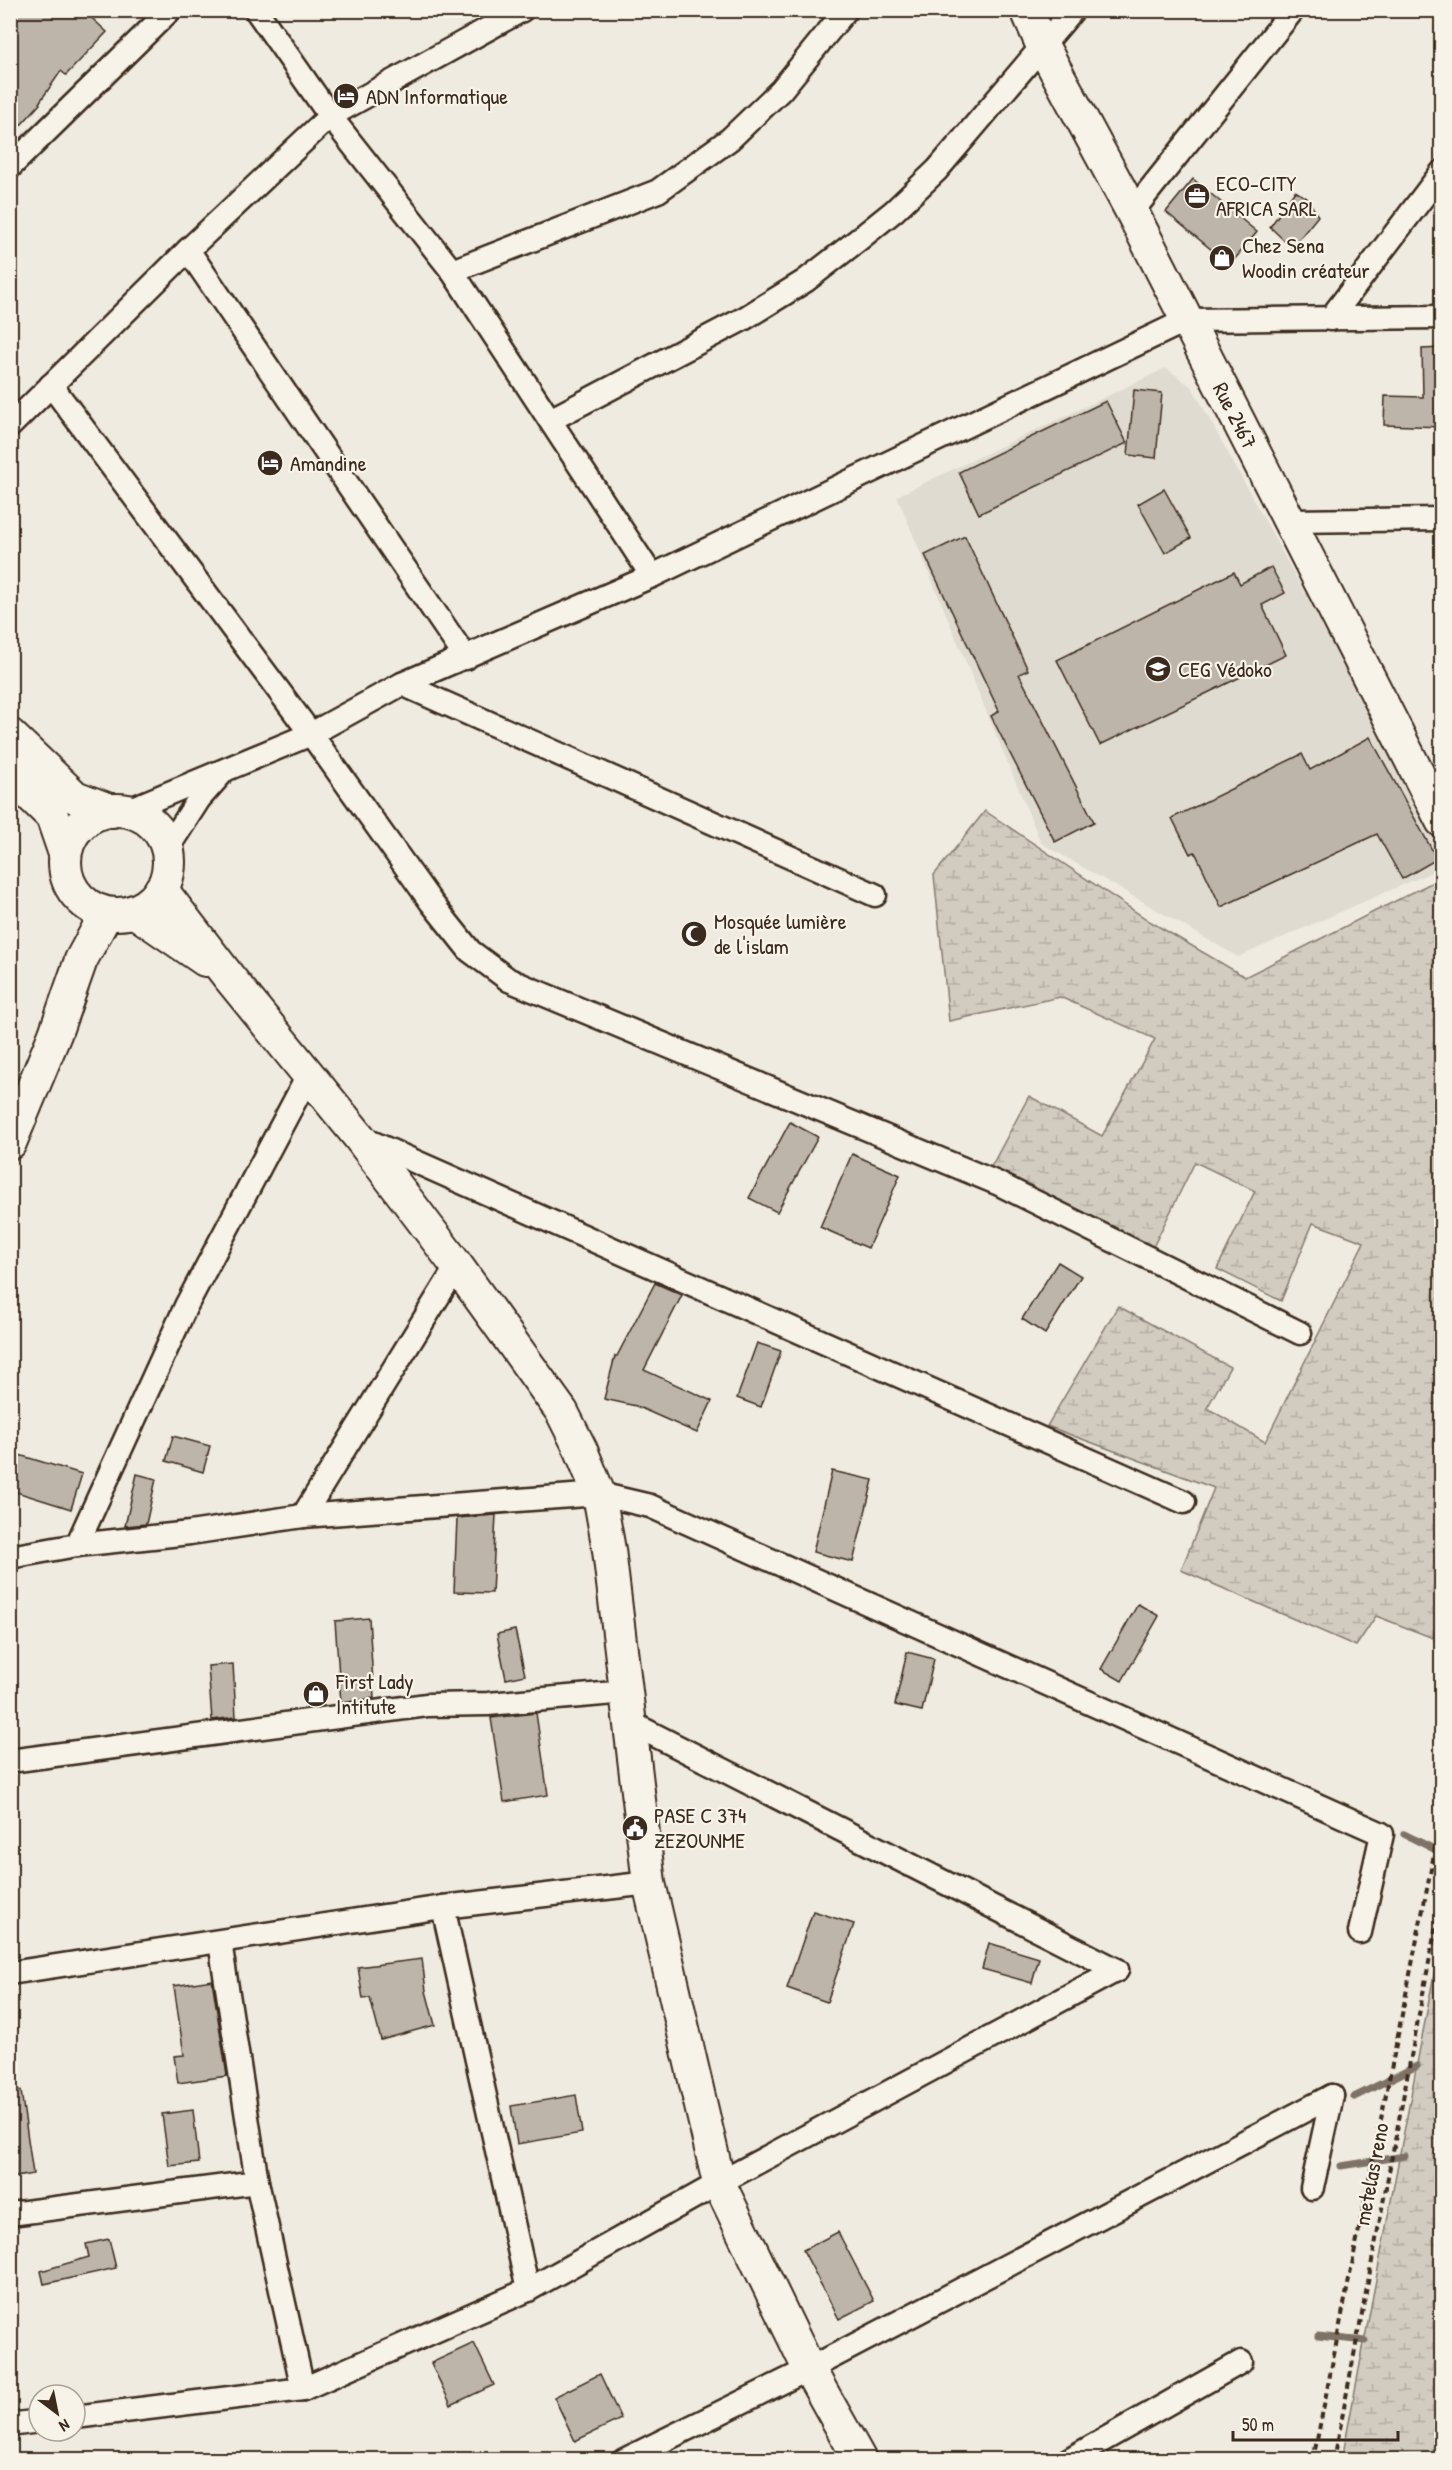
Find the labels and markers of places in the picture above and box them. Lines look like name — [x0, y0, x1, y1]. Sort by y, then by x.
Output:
hotel icon: ADN Informatique — [331, 81, 361, 111]
place label: ADN Informatique — [366, 81, 508, 111]
place label: ECO-CITY AFRICA SARL — [1216, 168, 1317, 223]
office icon: ECO-CITY AFRICA SARL — [1182, 181, 1212, 211]
place label: Chez Sena Woodin créateur — [1242, 230, 1370, 285]
shop icon: Chez Sena Woodin créateur — [1207, 243, 1237, 273]
hotel icon: Amandine — [255, 448, 285, 478]
place label: Amandine — [290, 448, 367, 478]
school or university icon: CEG Védoko — [1143, 654, 1173, 684]
place label: CEG Védoko — [1178, 654, 1272, 684]
place label: Mosquée lumière de l'islam — [714, 906, 847, 961]
mosque icon: Mosquée lumière de l'islam — [679, 919, 709, 949]
place label: First Lady Intitute — [335, 1666, 413, 1721]
shop icon: First Lady Intitute — [301, 1679, 331, 1709]
place label: PASE C 374 ZEZOUNME — [654, 1800, 746, 1855]
public building icon: PASE C 374 ZEZOUNME — [620, 1813, 650, 1843]

